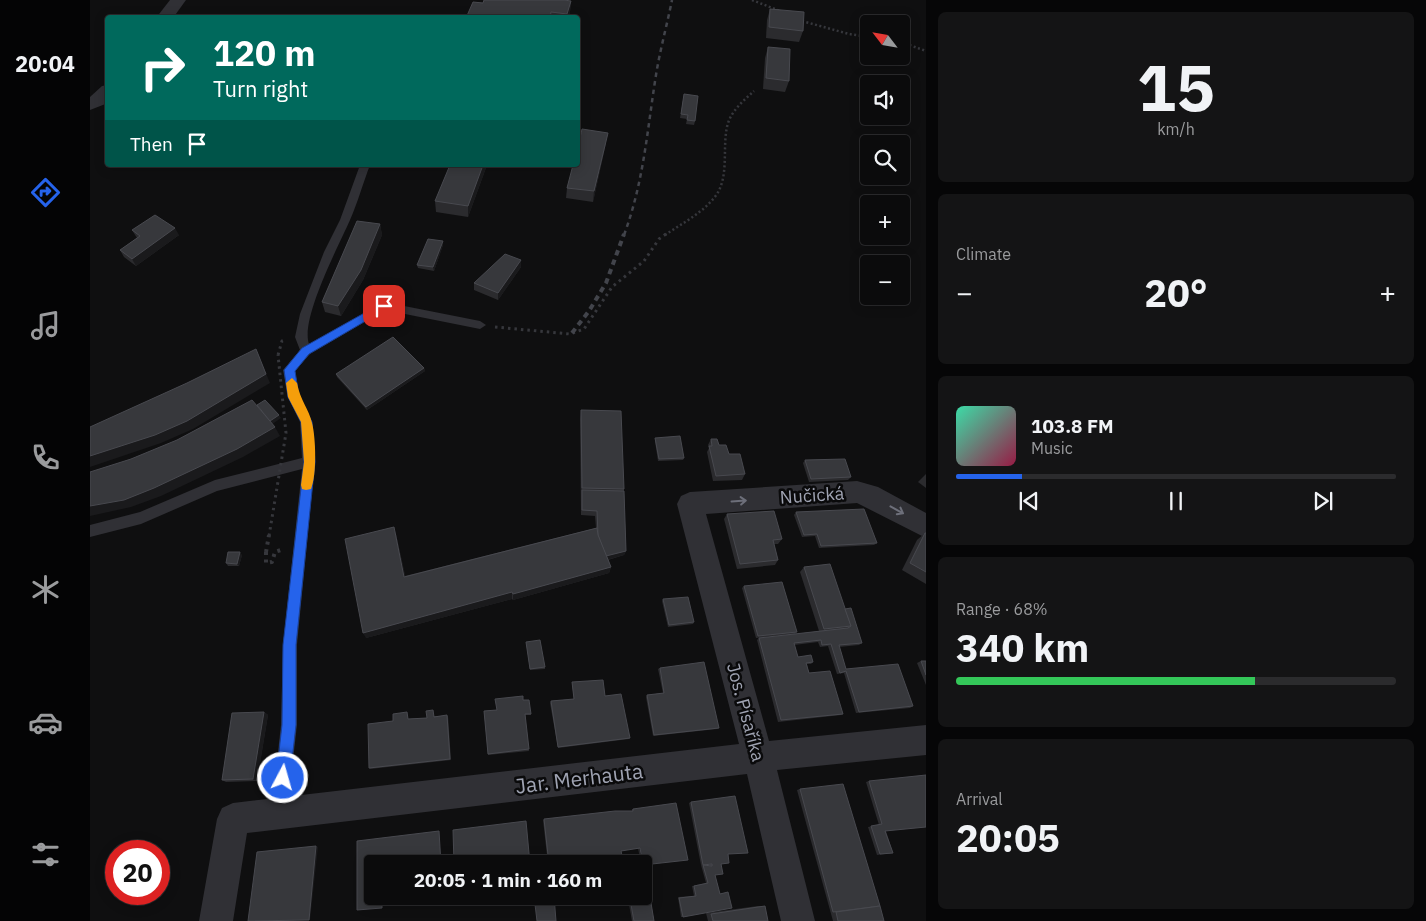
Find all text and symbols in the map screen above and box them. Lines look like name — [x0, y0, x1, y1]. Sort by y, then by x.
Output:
north arrow — [860, 15, 910, 65]
map controls — [860, 15, 910, 305]
text: 120 m — [213, 30, 316, 76]
icon: right — [130, 35, 195, 100]
text: 15 — [1137, 44, 1215, 129]
text: 20:04 — [15, 49, 75, 78]
text: Turn right — [213, 74, 308, 103]
button: sound — [860, 75, 910, 125]
text: km/h — [1157, 119, 1195, 139]
icon: arrive — [183, 130, 211, 158]
text: Then — [130, 132, 173, 156]
button: search — [860, 135, 910, 185]
icon: directions — [28, 175, 63, 210]
button: + — [860, 195, 910, 245]
text: Climate — [956, 244, 1011, 264]
button: − — [860, 255, 910, 305]
text: 20° — [1144, 268, 1208, 317]
text: − — [956, 274, 973, 311]
text: + — [1379, 274, 1396, 311]
pin — [363, 285, 405, 327]
icon: arrive — [370, 292, 398, 320]
icon: music — [28, 308, 63, 343]
text: 103.8 FM — [1031, 414, 1114, 438]
text: Music — [1031, 438, 1073, 458]
icon: phone — [28, 440, 63, 475]
street label: Nučická — [779, 481, 845, 509]
icon: previous — [1015, 487, 1043, 515]
icon: pause — [1162, 487, 1190, 515]
icon: next — [1309, 487, 1337, 515]
one-way arrow — [731, 496, 747, 505]
one-way arrow — [889, 506, 904, 515]
icon: climate — [28, 572, 63, 607]
text: Range · 68% — [956, 599, 1048, 619]
text: 340 km — [956, 623, 1089, 672]
street label: Jos. Písaříka — [722, 660, 770, 764]
icon: car — [28, 705, 63, 740]
position arrow — [256, 751, 308, 803]
street label: Jar. Merhauta — [513, 756, 645, 800]
text: Arrival — [956, 789, 1003, 809]
text: 20:05 — [956, 813, 1060, 862]
icon: filters — [28, 837, 63, 872]
speed limit sign: 20 — [105, 840, 170, 905]
text: 20:05 · 1 min · 160 m — [414, 868, 602, 892]

